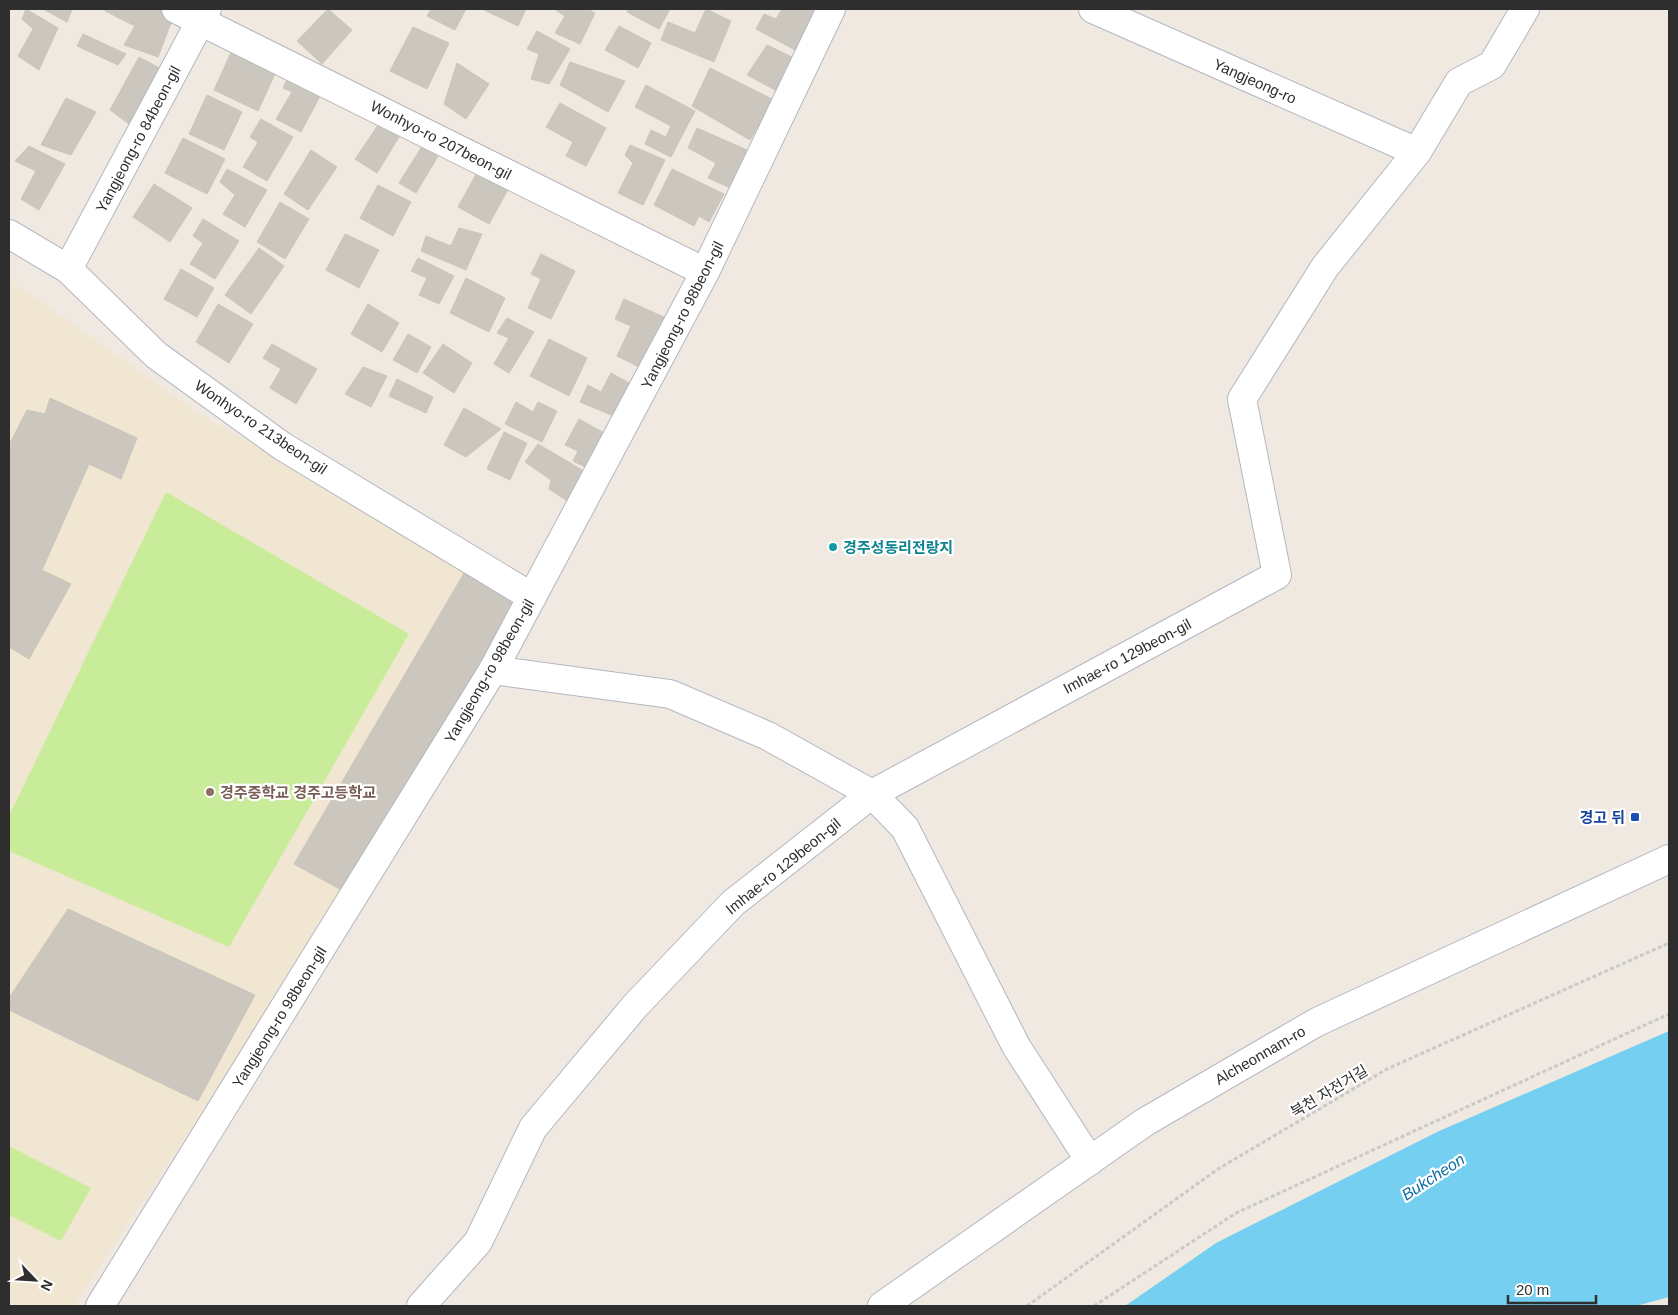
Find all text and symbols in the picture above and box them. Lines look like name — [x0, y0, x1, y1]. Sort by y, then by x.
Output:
street label: Yangjeong-ro — [1211, 55, 1299, 107]
street label: Yangjeong-ro 84beon-gil — [92, 63, 184, 215]
street label: Wonhyo-ro 207beon-gil — [368, 97, 514, 183]
street label: Yangjeong-ro 98beon-gil — [637, 238, 727, 392]
street label: Wonhyo-ro 213beon-gil — [192, 376, 330, 478]
place label: 경주성동리전랑지 — [843, 539, 953, 556]
marker: 경주성동리전랑지 — [827, 541, 839, 553]
street label: Yangjeong-ro 98beon-gil — [441, 596, 537, 746]
street label: Imhae-ro 129beon-gil — [1060, 615, 1194, 697]
place label: 경주중학교 경주고등학교 — [220, 784, 376, 801]
marker: 경주중학교 경주고등학교 — [204, 786, 216, 798]
place label: 경고 뒤 — [1579, 809, 1625, 826]
marker: 경고 뒤 — [1629, 811, 1641, 823]
street label: Imhae-ro 129beon-gil — [722, 815, 844, 917]
street label: Yangjeong-ro 98beon-gil — [229, 943, 329, 1091]
street label: Alcheonnam-ro — [1212, 1022, 1308, 1088]
street label: 북천 자전거길 — [1287, 1061, 1371, 1121]
water label: Bukcheon — [1399, 1150, 1468, 1204]
north arrow — [10, 1255, 60, 1305]
scale bar — [1508, 1272, 1596, 1304]
text: N — [37, 1278, 56, 1293]
text: 20 m — [1516, 1281, 1549, 1298]

